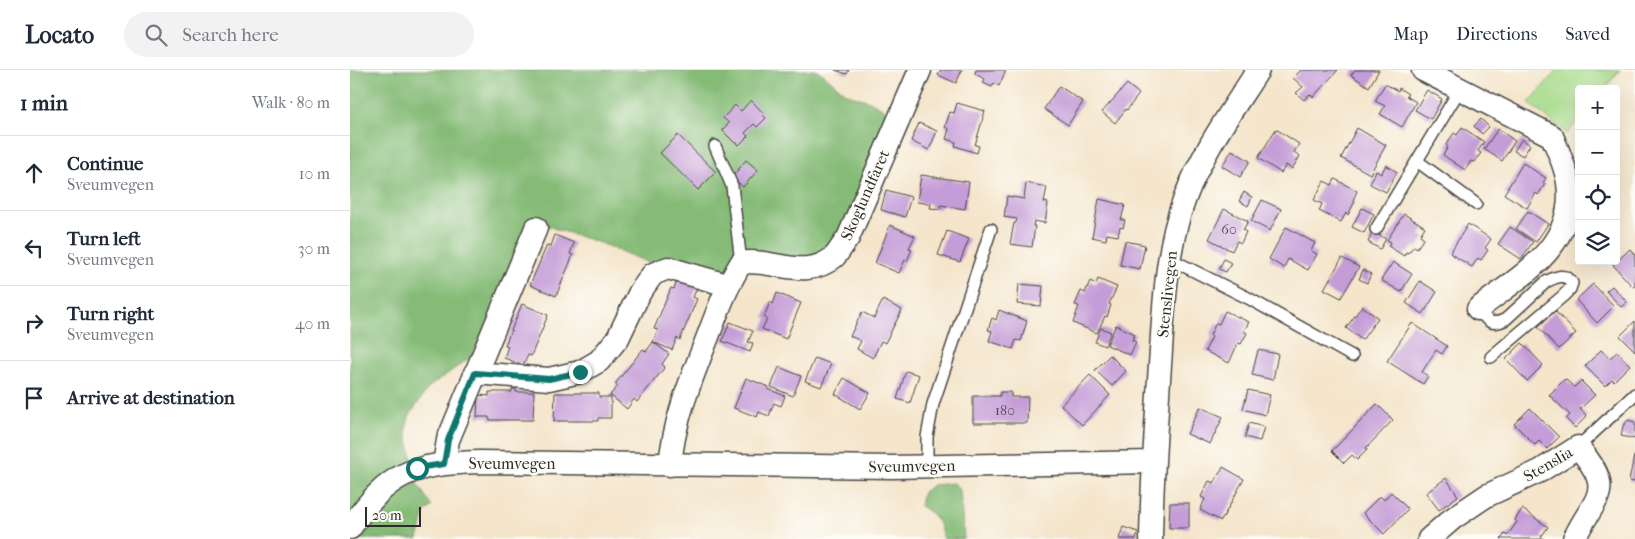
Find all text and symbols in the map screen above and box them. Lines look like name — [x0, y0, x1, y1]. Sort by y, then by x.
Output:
search box — [124, 12, 474, 57]
text: Locato — [25, 21, 94, 49]
icon: search — [142, 21, 170, 49]
text: Search here — [182, 24, 279, 46]
text: Map — [1394, 24, 1428, 45]
text: Directions — [1456, 24, 1537, 45]
text: Saved — [1565, 24, 1610, 45]
map controls — [1575, 85, 1620, 265]
button: + — [1575, 85, 1620, 130]
text: 1 min — [20, 91, 68, 115]
text: Walk · 80 m — [252, 93, 330, 112]
button: − — [1575, 130, 1620, 175]
street label: Skoglundfaret — [837, 146, 894, 243]
text: Continue — [67, 153, 143, 175]
icon: ahead — [20, 159, 48, 187]
text: 10 m — [299, 164, 330, 183]
text: Sveumvegen — [67, 175, 154, 194]
button: locate — [1575, 175, 1620, 220]
button: layers — [1575, 220, 1620, 265]
house number: 60 — [1221, 221, 1237, 238]
text: Turn left — [67, 228, 141, 250]
icon: left — [20, 234, 48, 262]
text: 30 m — [298, 239, 330, 258]
street label: Stenslivegen — [1153, 249, 1181, 338]
text: Sveumvegen — [67, 250, 154, 269]
text: Turn right — [67, 303, 154, 325]
icon: right — [20, 309, 48, 337]
text: 40 m — [295, 314, 330, 333]
text: Sveumvegen — [67, 325, 154, 344]
route end — [569, 361, 592, 384]
icon: arrive — [20, 384, 48, 412]
text: Arrive at destination — [67, 387, 235, 409]
house number: 180 — [995, 402, 1015, 419]
street label: Stenslia — [1520, 442, 1576, 486]
street label: Sveumvegen — [469, 454, 556, 473]
street label: Sveumvegen — [868, 456, 956, 476]
route start — [406, 457, 429, 480]
scale bar — [365, 504, 421, 527]
text: 20 m — [372, 507, 402, 524]

